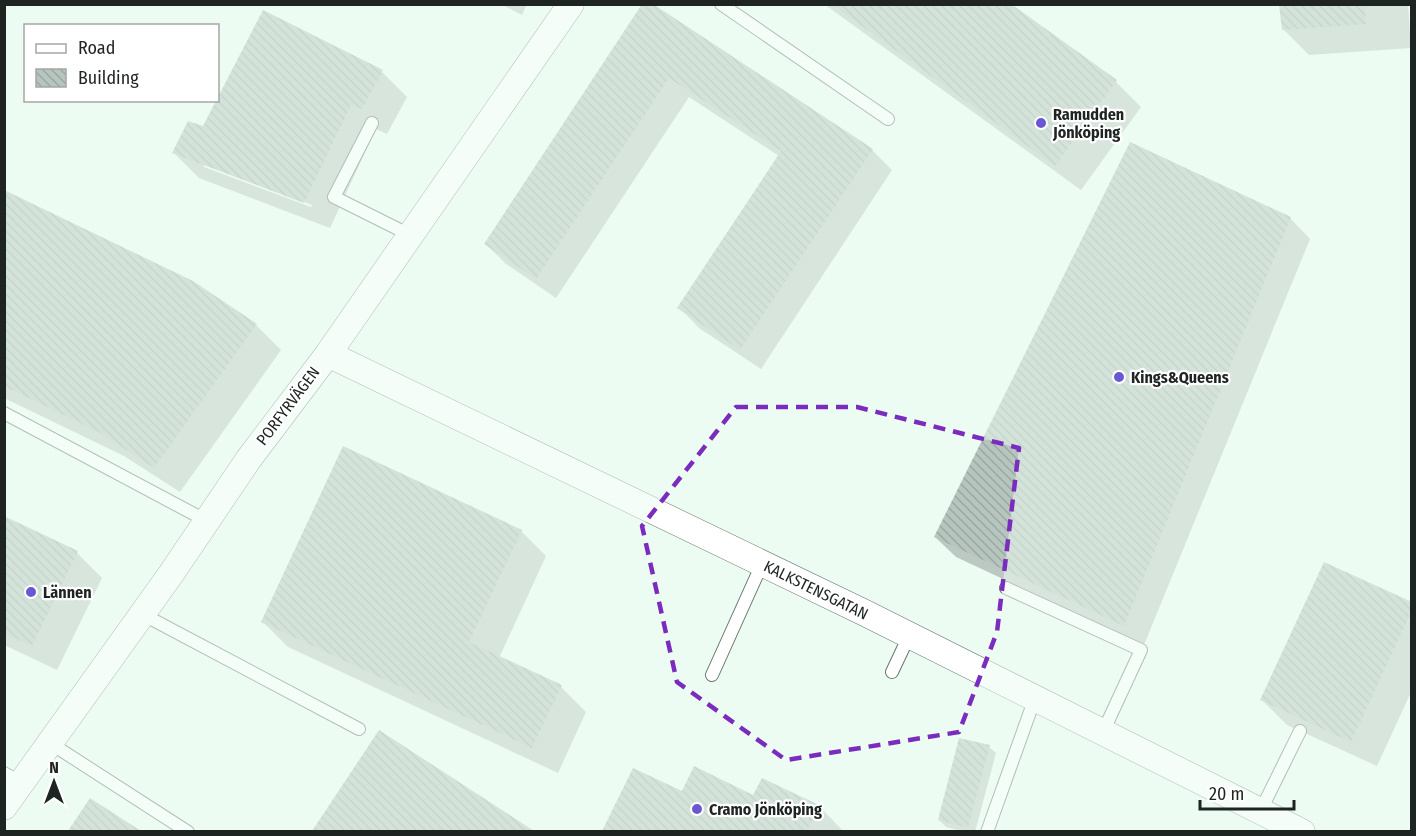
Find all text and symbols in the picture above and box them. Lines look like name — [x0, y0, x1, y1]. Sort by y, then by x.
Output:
legend — [24, 24, 219, 102]
text: Road — [78, 37, 115, 59]
text: Building — [78, 67, 139, 89]
place label: Ramudden Jönköping — [1052, 105, 1124, 142]
marker: Ramudden Jönköping — [1034, 116, 1048, 130]
street label: PORFYRVÄGEN — [252, 363, 324, 449]
place label: Kings&Queens — [1131, 368, 1229, 387]
marker: Kings&Queens — [1112, 370, 1126, 384]
street label: KALKSTENSGATAN — [761, 556, 871, 624]
place label: Lännen — [43, 583, 92, 602]
marker: Lännen — [24, 585, 38, 599]
north arrow — [24, 752, 84, 812]
text: N — [49, 758, 59, 777]
scale bar — [1200, 773, 1294, 811]
text: 20 m — [1209, 783, 1244, 805]
place label: Cramo Jönköping — [709, 800, 822, 819]
marker: Cramo Jönköping — [690, 802, 704, 816]

